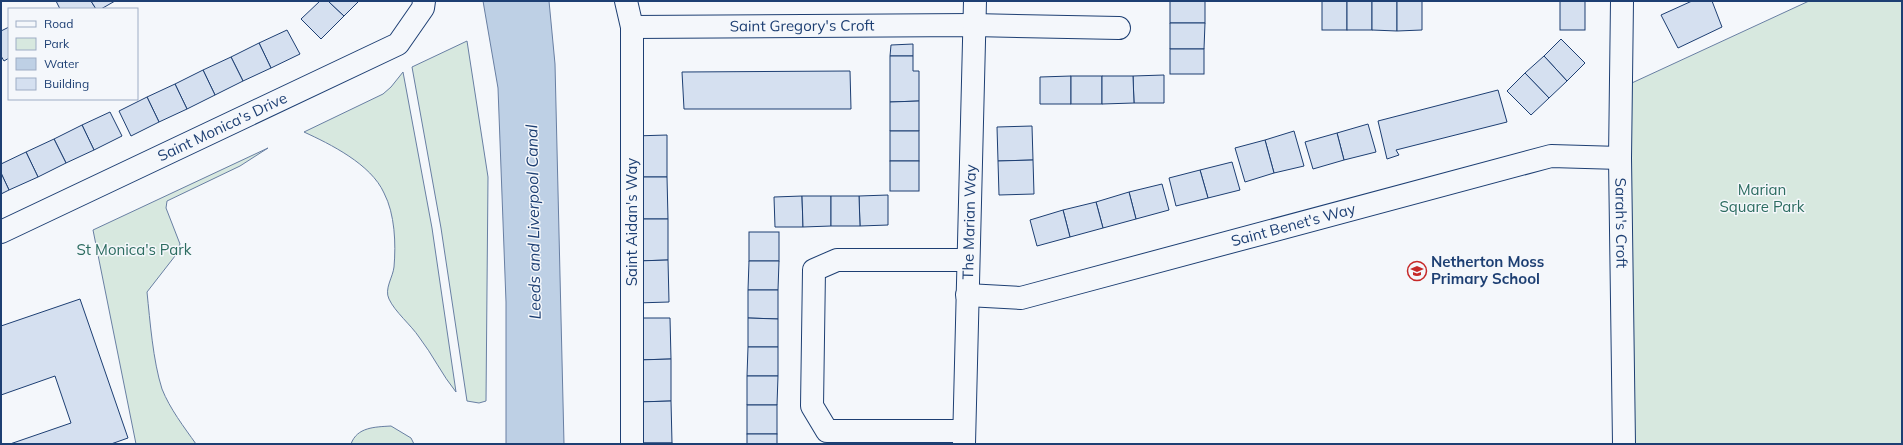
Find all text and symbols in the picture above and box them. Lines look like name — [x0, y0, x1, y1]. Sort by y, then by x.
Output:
legend — [8, 8, 138, 100]
text: Road — [44, 16, 73, 31]
street label: Saint Gregory's Croft — [730, 16, 874, 35]
text: Park — [44, 36, 70, 51]
text: Water — [44, 56, 80, 71]
text: Building — [44, 76, 89, 91]
street label: Saint Monica's Drive — [154, 88, 290, 165]
water label: Leeds and Liverpool Canal — [521, 124, 545, 320]
street label: Saint Aidan's Way — [622, 158, 641, 286]
street label: The Marian Way — [958, 164, 980, 280]
street label: Sarah's Croft — [1611, 178, 1632, 268]
park label: Marian Square Park — [1720, 180, 1805, 216]
street label: Saint Benet's Way — [1229, 199, 1357, 250]
park label: St Monica's Park — [77, 240, 192, 259]
place label: Netherton Moss Primary School — [1431, 252, 1544, 288]
school or university icon: Netherton Moss Primary School — [1406, 260, 1428, 282]

